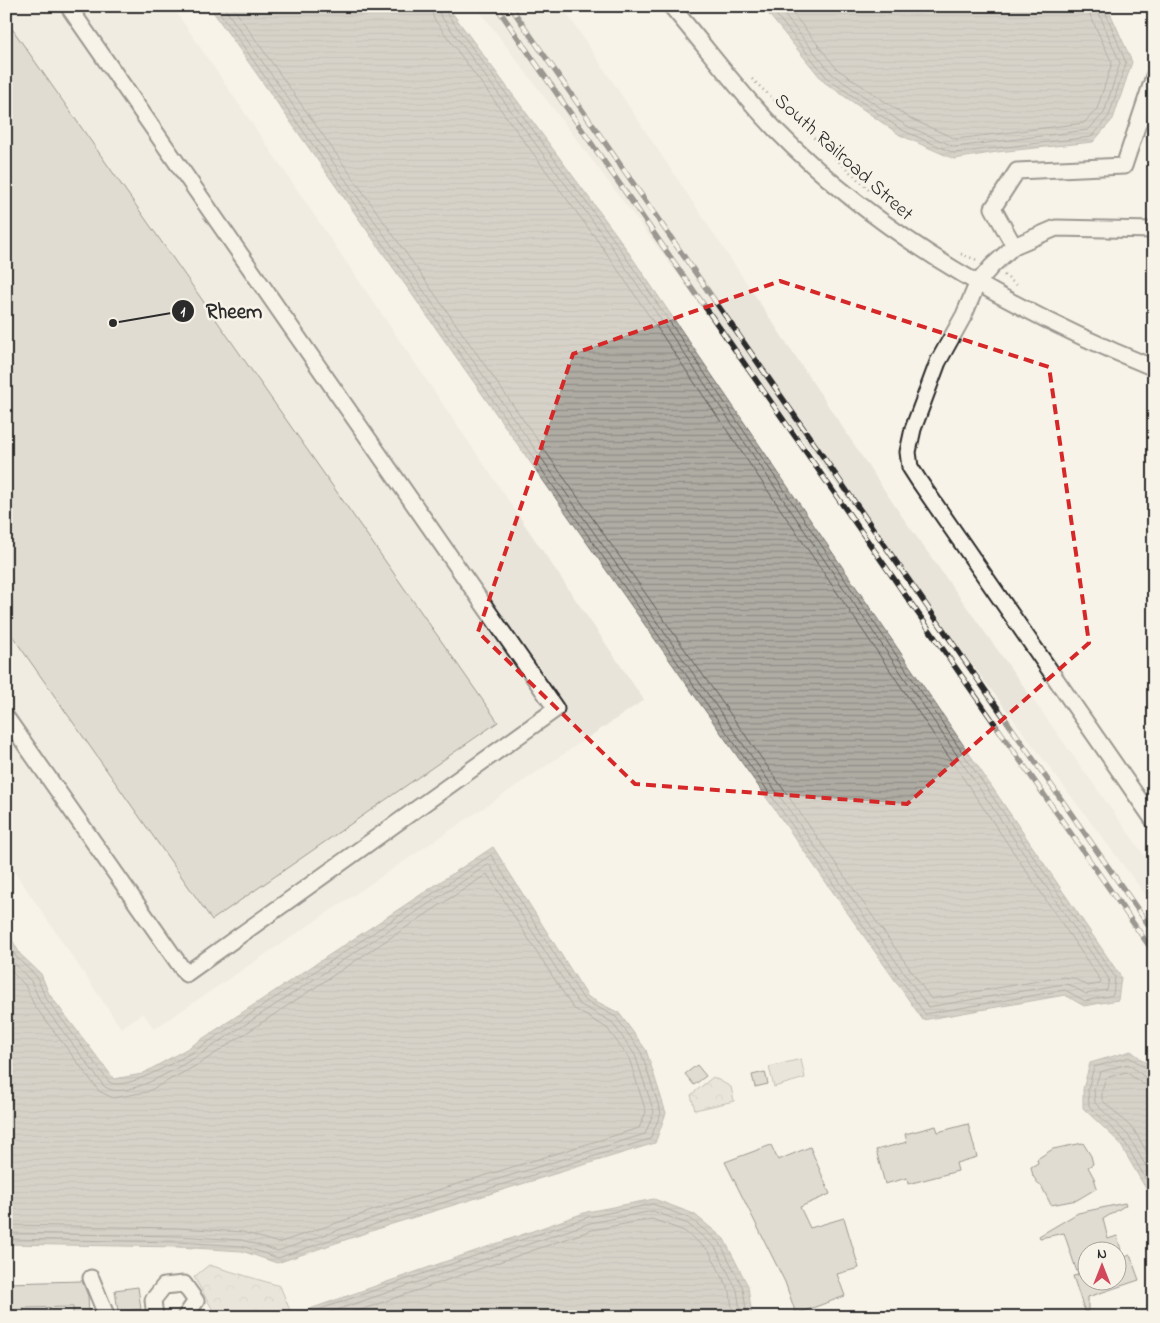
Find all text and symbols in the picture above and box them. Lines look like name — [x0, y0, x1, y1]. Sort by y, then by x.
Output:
street label: South Railroad Street — [767, 87, 919, 229]
callout: Rheem — [170, 293, 272, 329]
text: Rheem — [206, 298, 262, 328]
text: 1 — [181, 301, 186, 323]
north arrow — [1078, 1240, 1128, 1290]
text: N — [1097, 1244, 1107, 1265]

